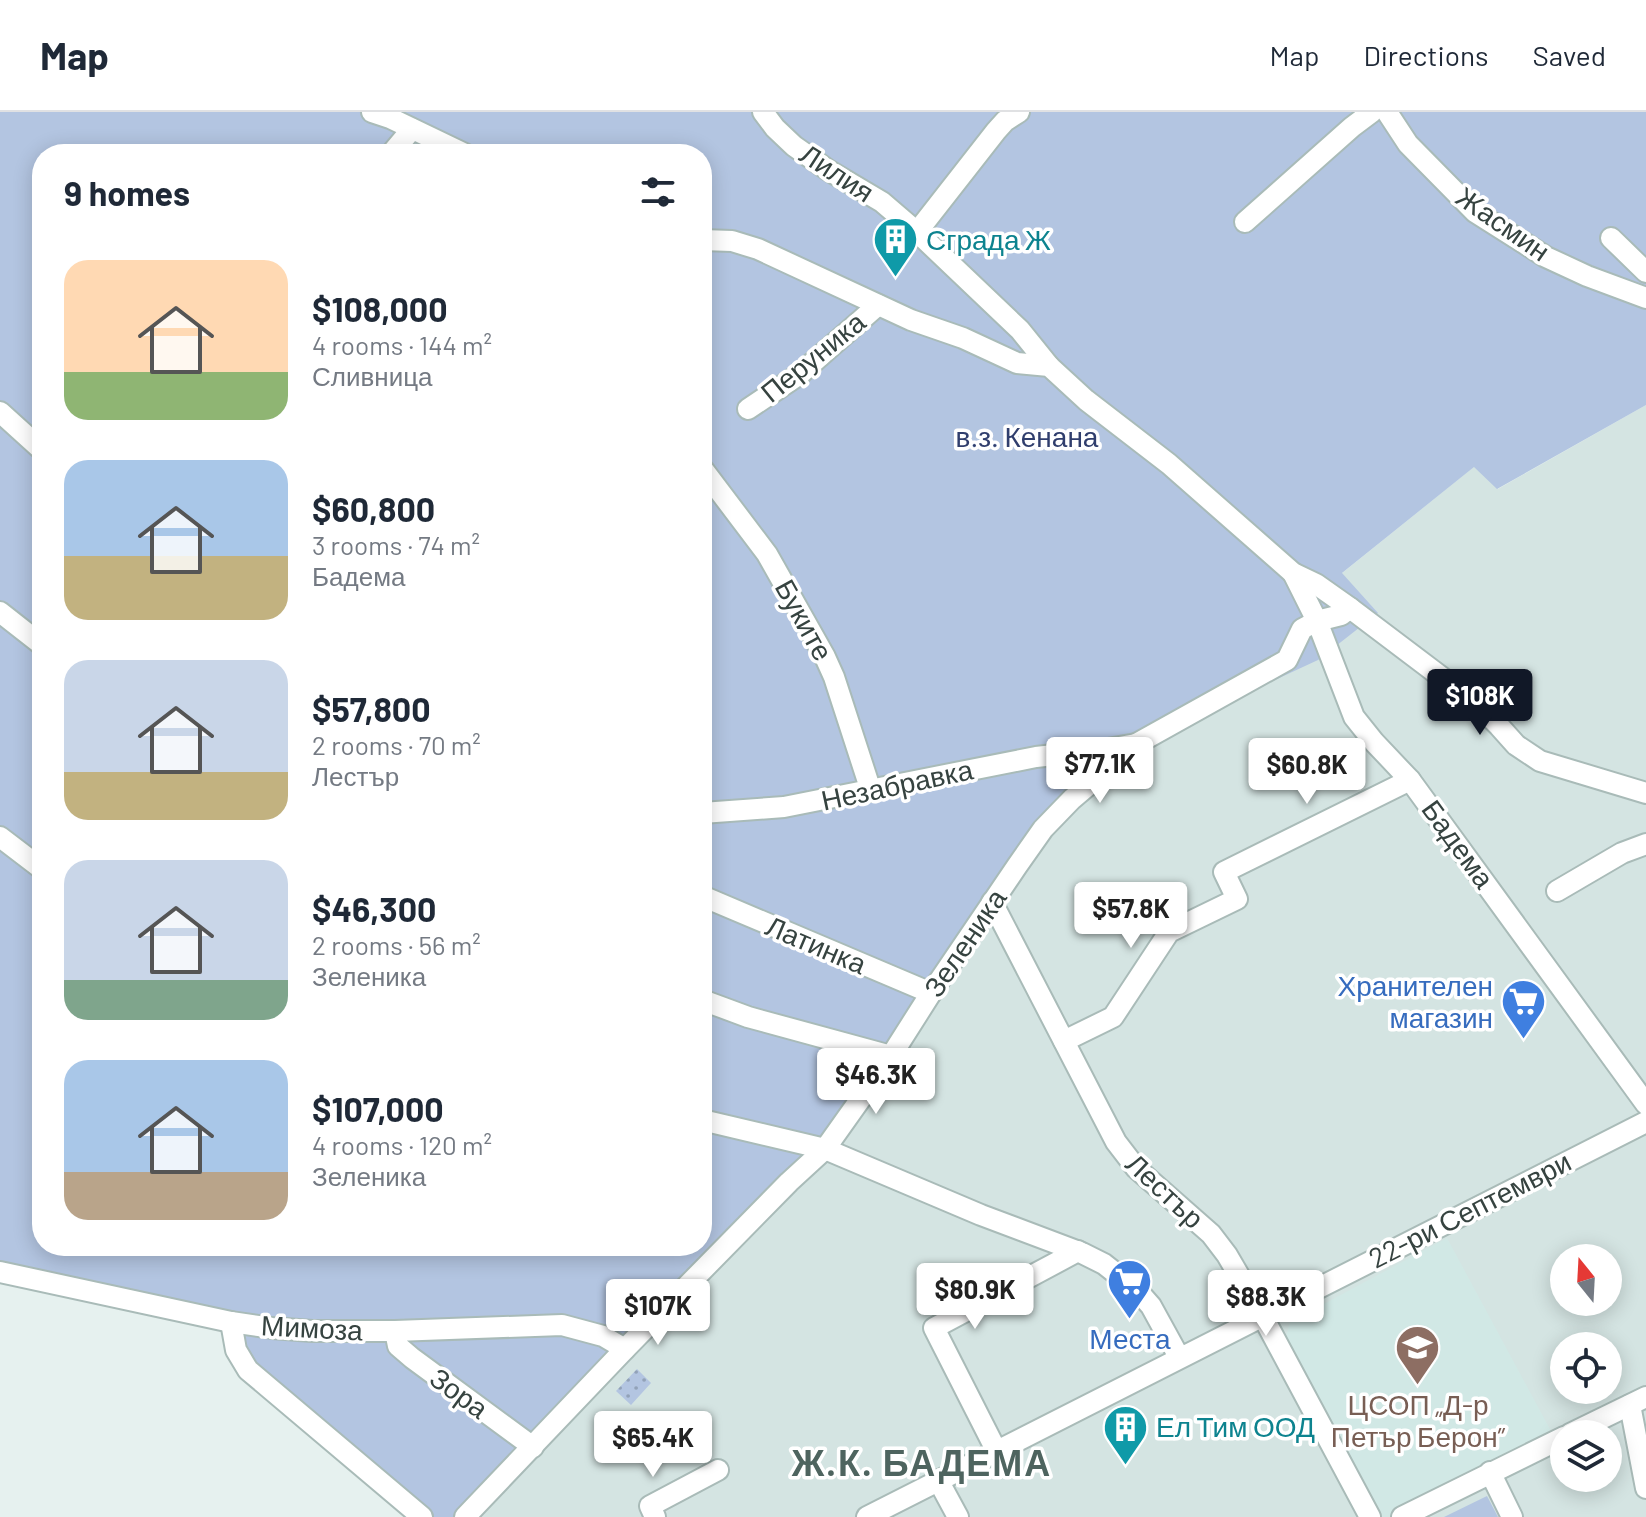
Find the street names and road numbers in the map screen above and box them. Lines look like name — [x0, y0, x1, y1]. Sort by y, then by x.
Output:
street label: Лилия — [794, 136, 881, 209]
street label: Жасмин — [1450, 179, 1557, 268]
street label: Перуника — [753, 304, 872, 409]
street label: Буките — [769, 573, 841, 666]
street label: Незабравка — [818, 751, 976, 817]
street label: Бадема — [1415, 793, 1502, 894]
street label: Зеленика — [916, 882, 1013, 1003]
street label: Латинка — [761, 908, 872, 981]
street label: 22-ри Септември — [1363, 1144, 1576, 1275]
street label: Лестър — [1120, 1146, 1212, 1235]
street label: Мимоза — [260, 1307, 364, 1347]
street label: Зора — [424, 1360, 496, 1425]

